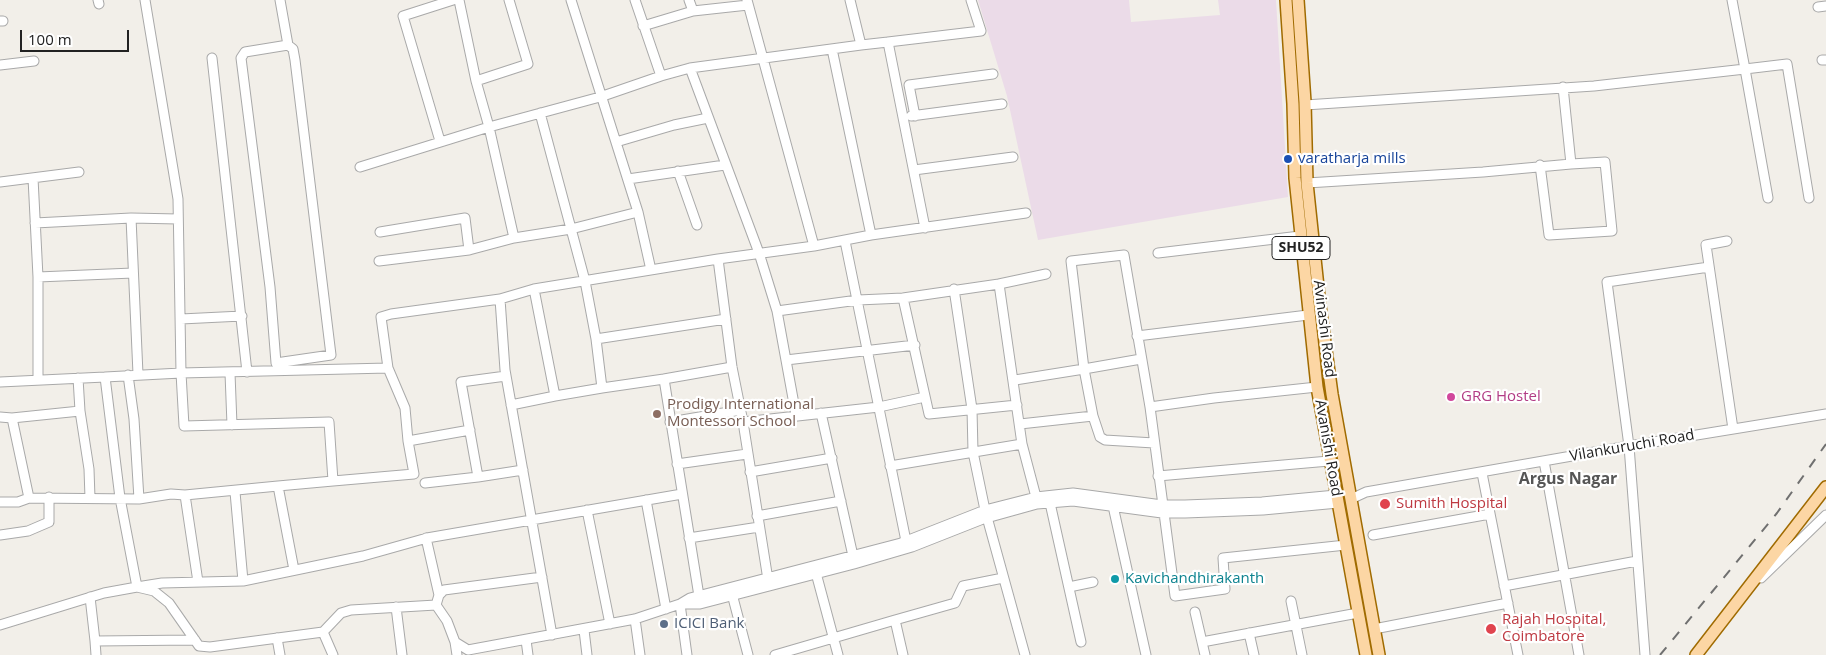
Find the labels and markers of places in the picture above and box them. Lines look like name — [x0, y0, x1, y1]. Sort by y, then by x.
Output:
place label: varatharja mills — [1298, 150, 1406, 168]
marker: varatharja mills — [1282, 153, 1294, 165]
place label: GRG Hostel — [1461, 388, 1541, 406]
marker: GRG Hostel — [1445, 391, 1457, 403]
place label: Prodigy International Montessori School — [667, 396, 814, 431]
marker: Prodigy International Montessori School — [651, 408, 663, 420]
place label: Sumith Hospital — [1396, 495, 1507, 513]
marker: Sumith Hospital — [1378, 497, 1392, 511]
place label: Kavichandhirakanth — [1125, 570, 1264, 588]
marker: Kavichandhirakanth — [1109, 573, 1121, 585]
place label: Rajah Hospital, Coimbatore — [1502, 611, 1606, 646]
place label: ICICI Bank — [674, 615, 744, 633]
marker: ICICI Bank — [658, 618, 670, 630]
marker: Rajah Hospital, Coimbatore — [1484, 622, 1498, 636]

